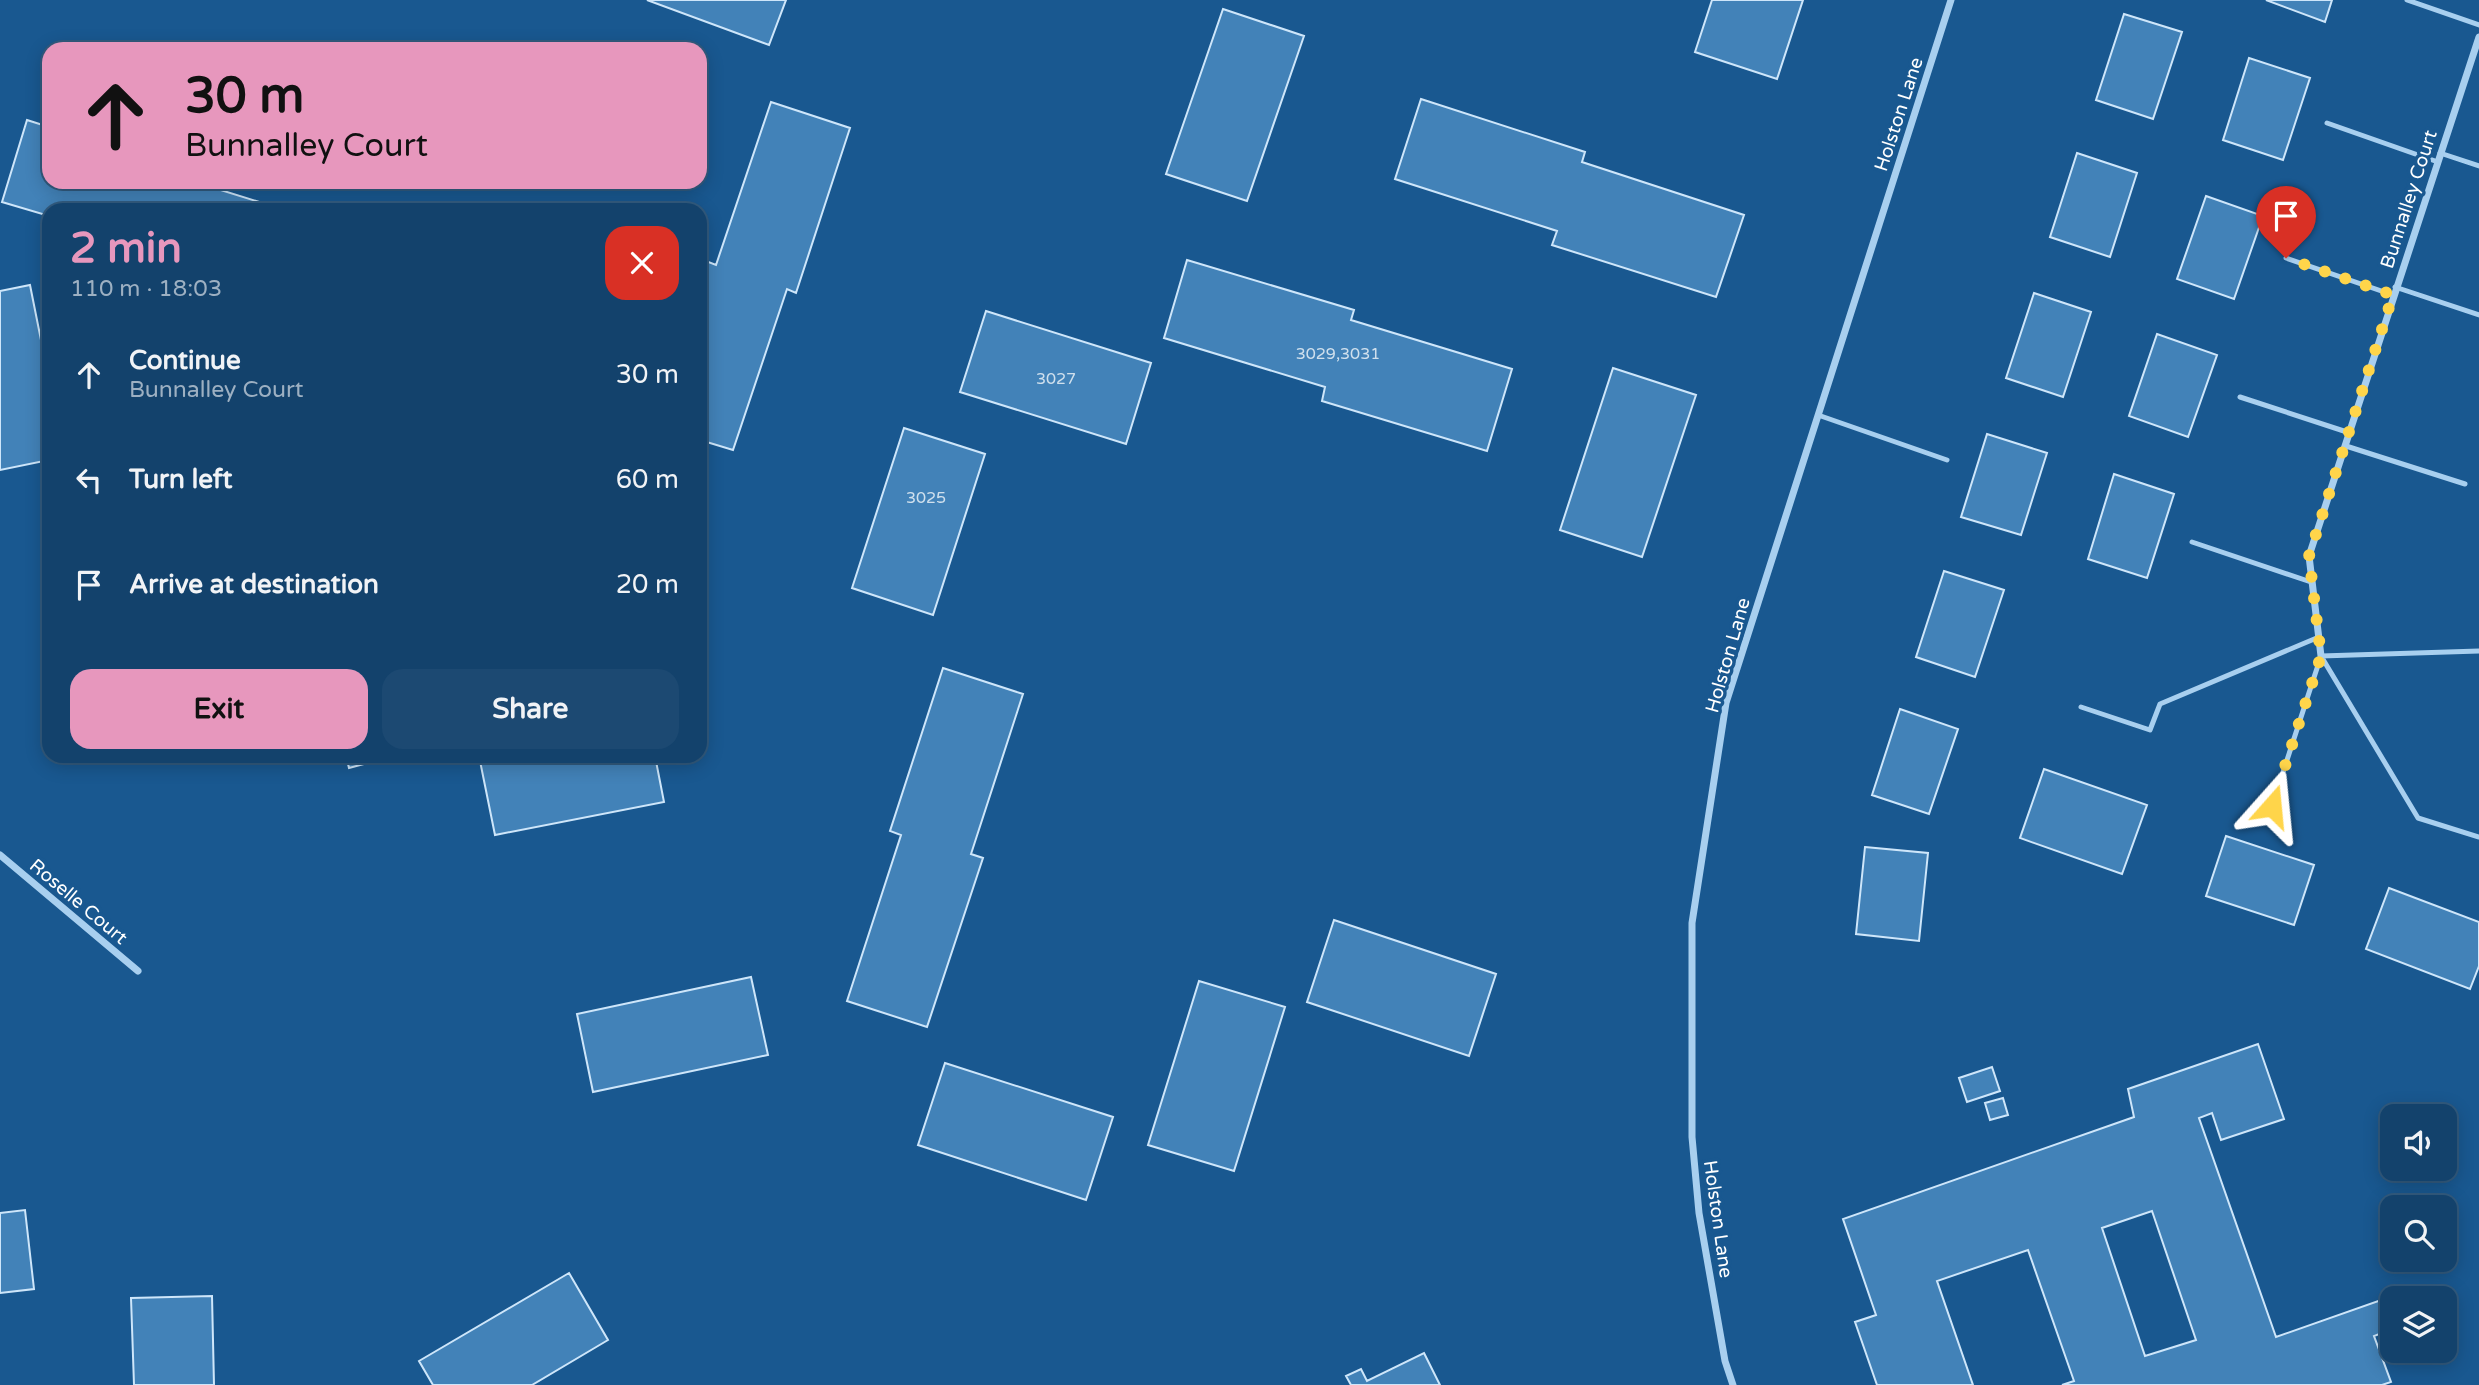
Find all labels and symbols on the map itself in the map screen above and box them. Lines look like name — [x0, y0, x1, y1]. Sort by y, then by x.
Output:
street label: Holston Lane — [1870, 55, 1928, 174]
street label: Bunnalley Court — [2376, 127, 2442, 271]
pin — [2256, 186, 2316, 258]
house number: 3029,3031 — [1296, 344, 1380, 364]
house number: 3027 — [1036, 369, 1076, 389]
house number: 3025 — [906, 488, 946, 508]
street label: Holston Lane — [1701, 595, 1755, 715]
position arrow — [2235, 769, 2309, 843]
street label: Roselle Court — [25, 855, 132, 949]
street label: Holston Lane — [1699, 1159, 1737, 1279]

